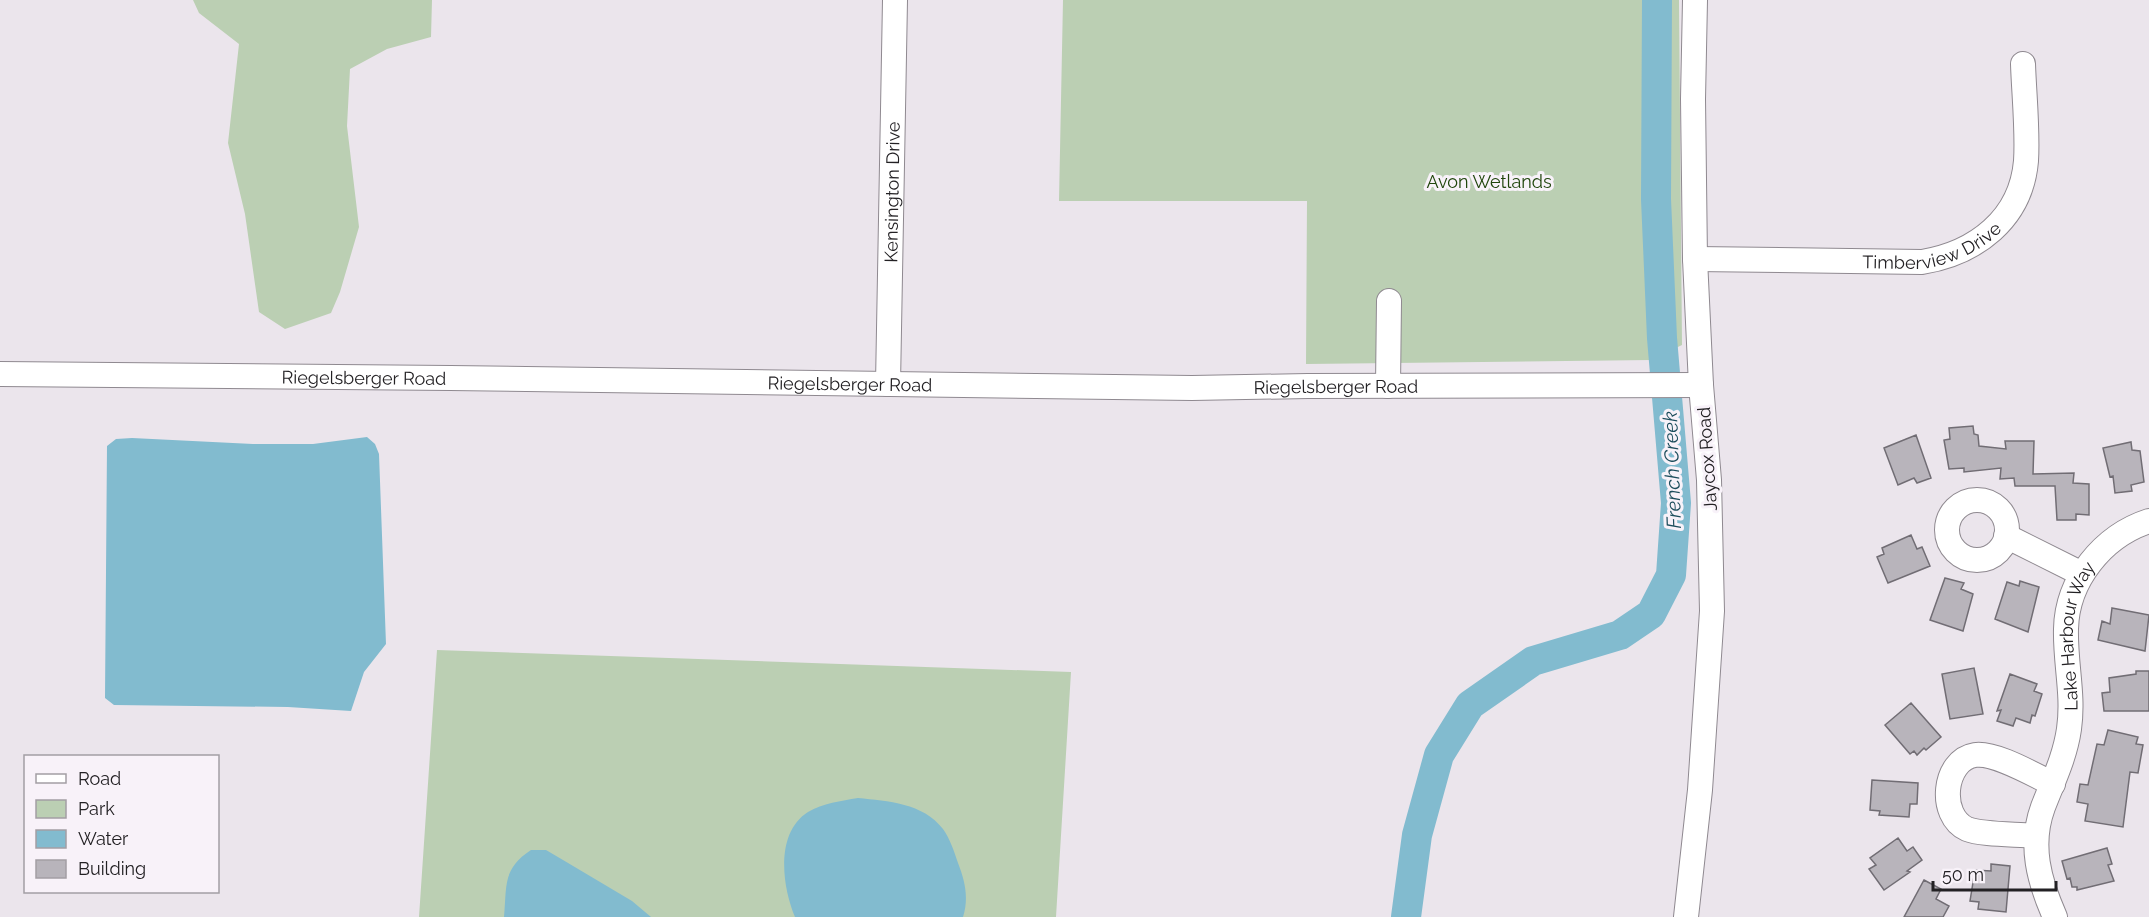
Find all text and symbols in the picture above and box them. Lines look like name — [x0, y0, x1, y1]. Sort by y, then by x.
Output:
street label: Kensington Drive — [880, 121, 903, 263]
park label: Avon Wetlands — [1426, 171, 1552, 192]
street label: Timberview Drive — [1862, 217, 2005, 273]
street label: Riegelsberger Road — [282, 366, 446, 388]
street label: Riegelsberger Road — [767, 372, 932, 395]
street label: Riegelsberger Road — [1253, 375, 1418, 397]
street label: Jaycox Road — [1693, 406, 1721, 512]
water label: French Creek — [1658, 411, 1686, 529]
street label: Lake Harbour Way — [2055, 557, 2099, 711]
legend — [24, 755, 219, 893]
text: Road — [78, 768, 121, 789]
text: Park — [78, 798, 115, 819]
text: Water — [78, 828, 129, 849]
scale bar — [1933, 854, 2056, 892]
text: Building — [78, 858, 146, 879]
text: 50 m — [1942, 864, 1984, 885]

